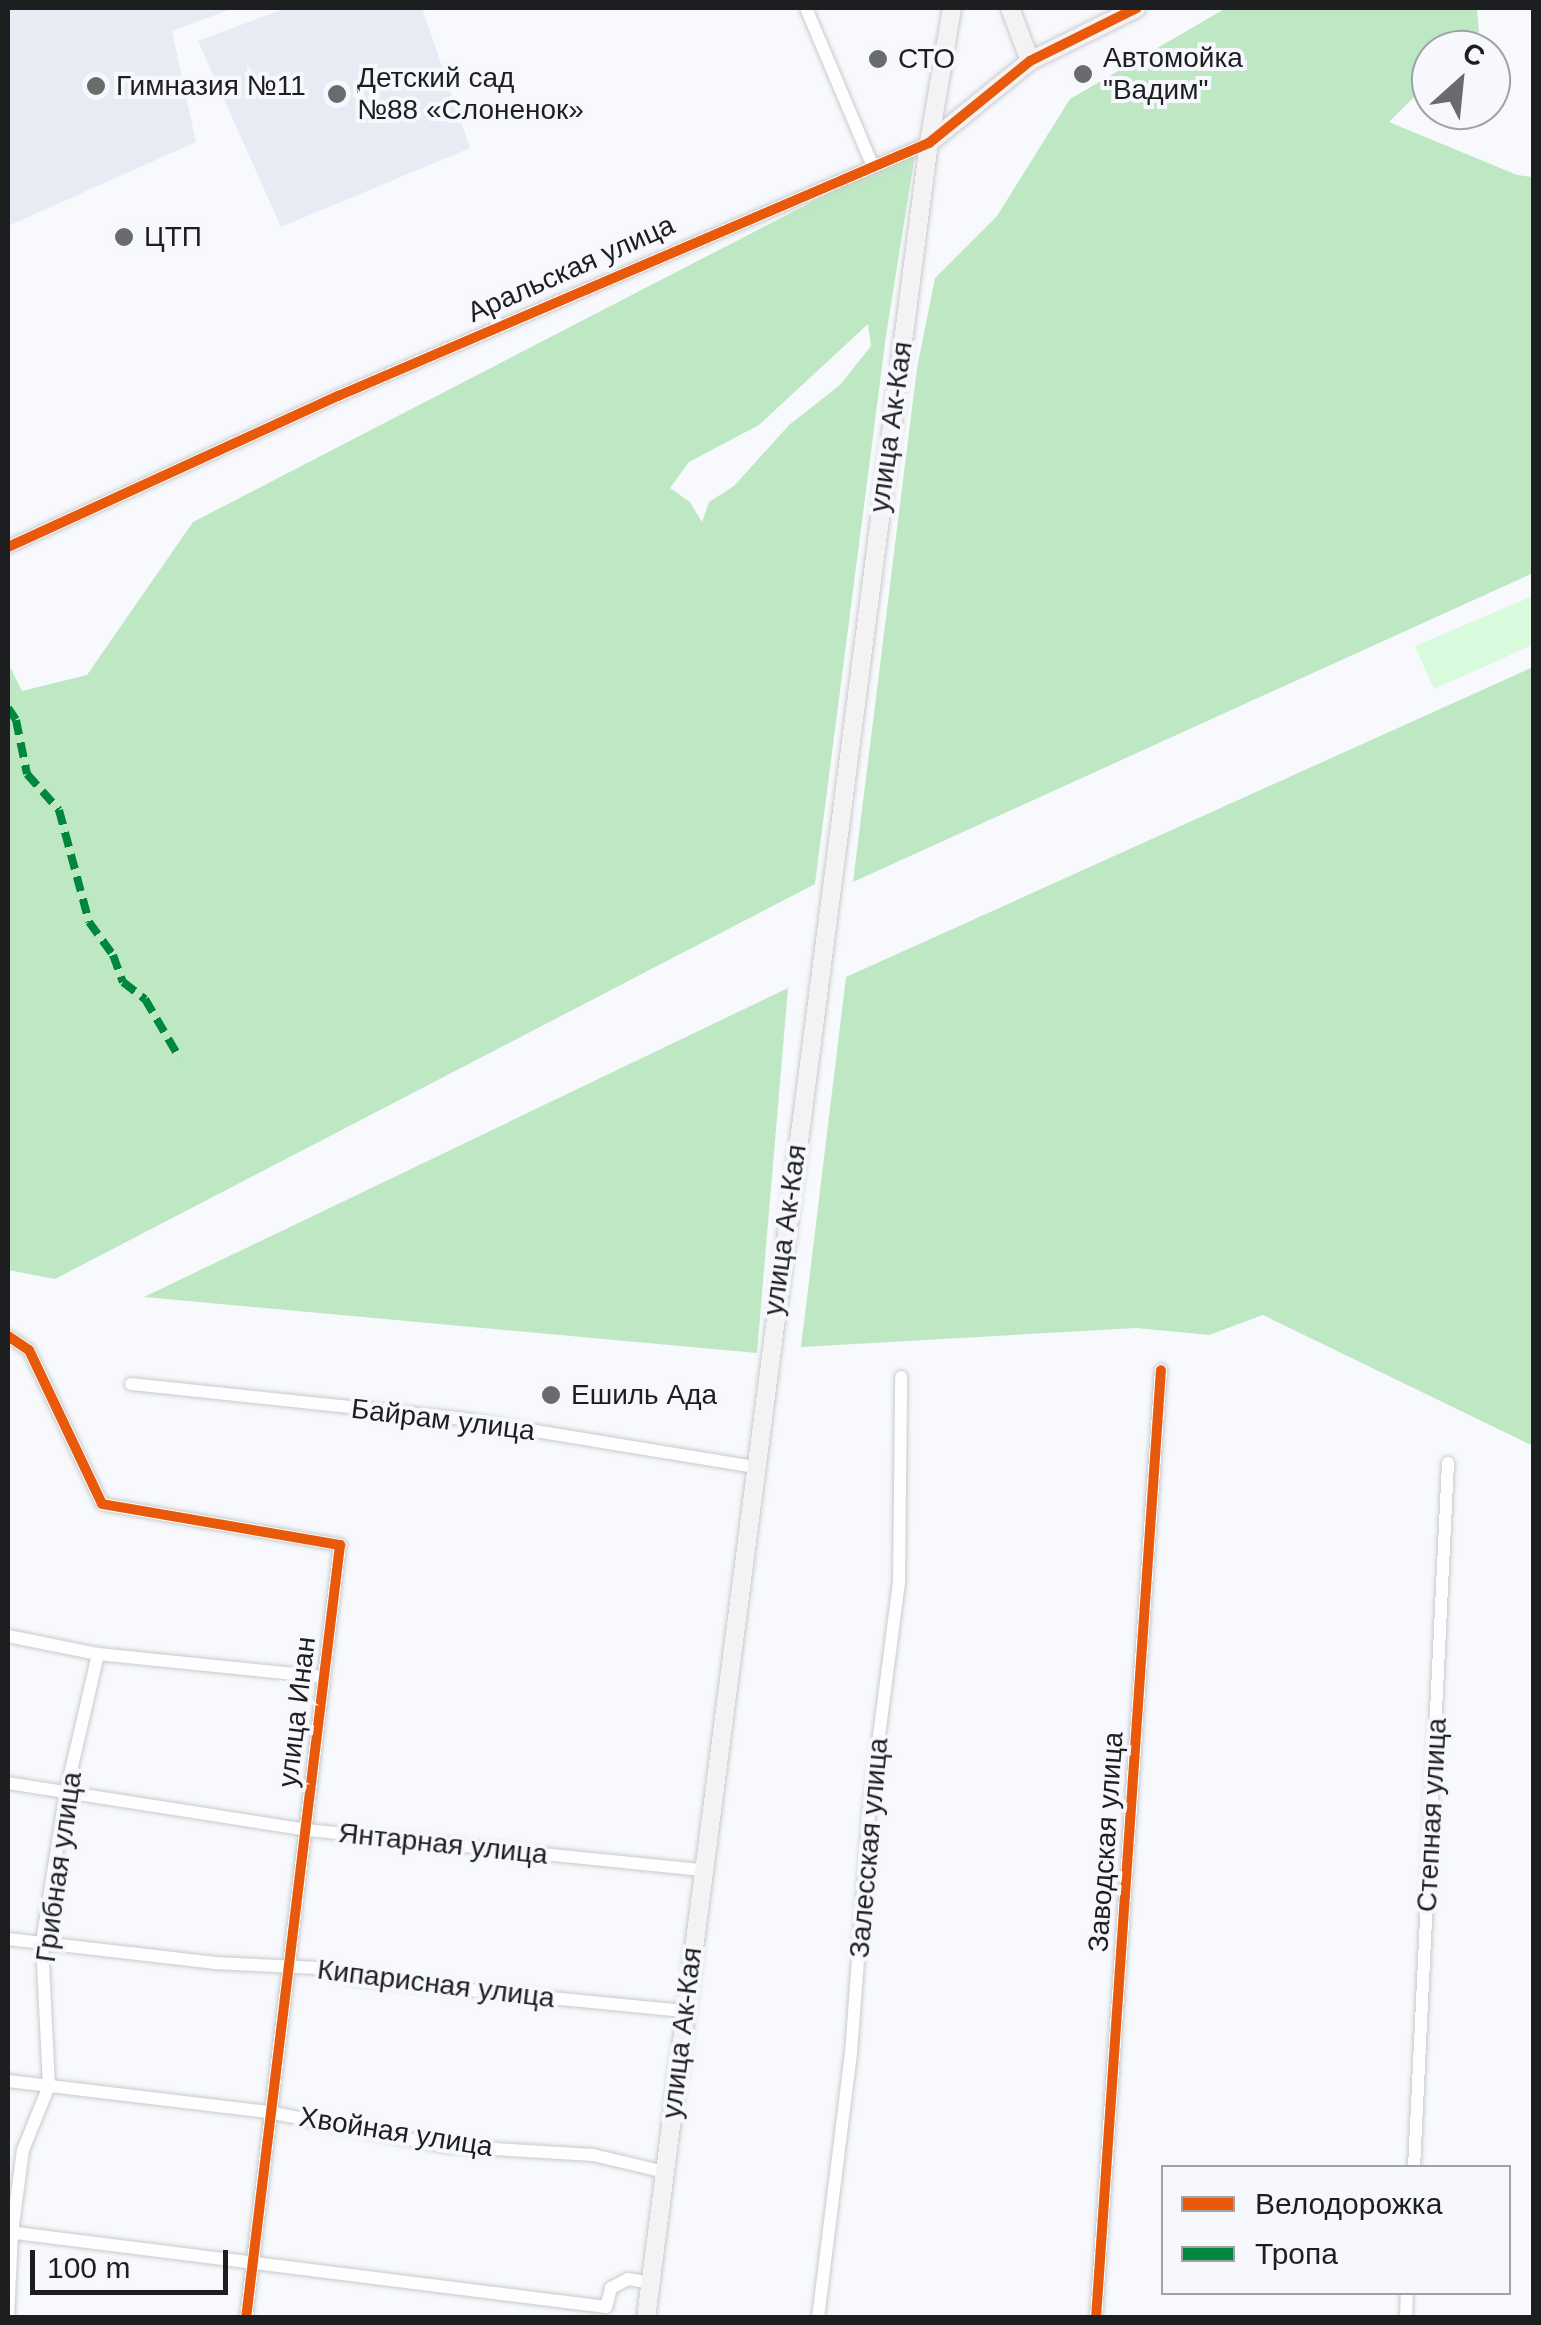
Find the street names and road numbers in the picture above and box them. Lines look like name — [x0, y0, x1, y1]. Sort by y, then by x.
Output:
street label: Аральская улица — [462, 208, 680, 330]
street label: улица Ак-Кая — [862, 339, 920, 515]
street label: улица Ак-Кая — [756, 1142, 814, 1318]
street label: Байрам улица — [349, 1392, 537, 1448]
street label: улица Инан — [271, 1635, 323, 1789]
street label: Степная улица — [1410, 1717, 1454, 1913]
street label: Заводская улица — [1082, 1731, 1130, 1953]
street label: Залесская улица — [843, 1737, 895, 1959]
street label: Грибная улица — [29, 1770, 89, 1964]
street label: Янтарная улица — [337, 1816, 549, 1872]
street label: улица Ак-Кая — [655, 1946, 709, 2120]
street label: Кипарисная улица — [315, 1953, 557, 2015]
street label: Хвойная улица — [297, 2100, 495, 2164]

